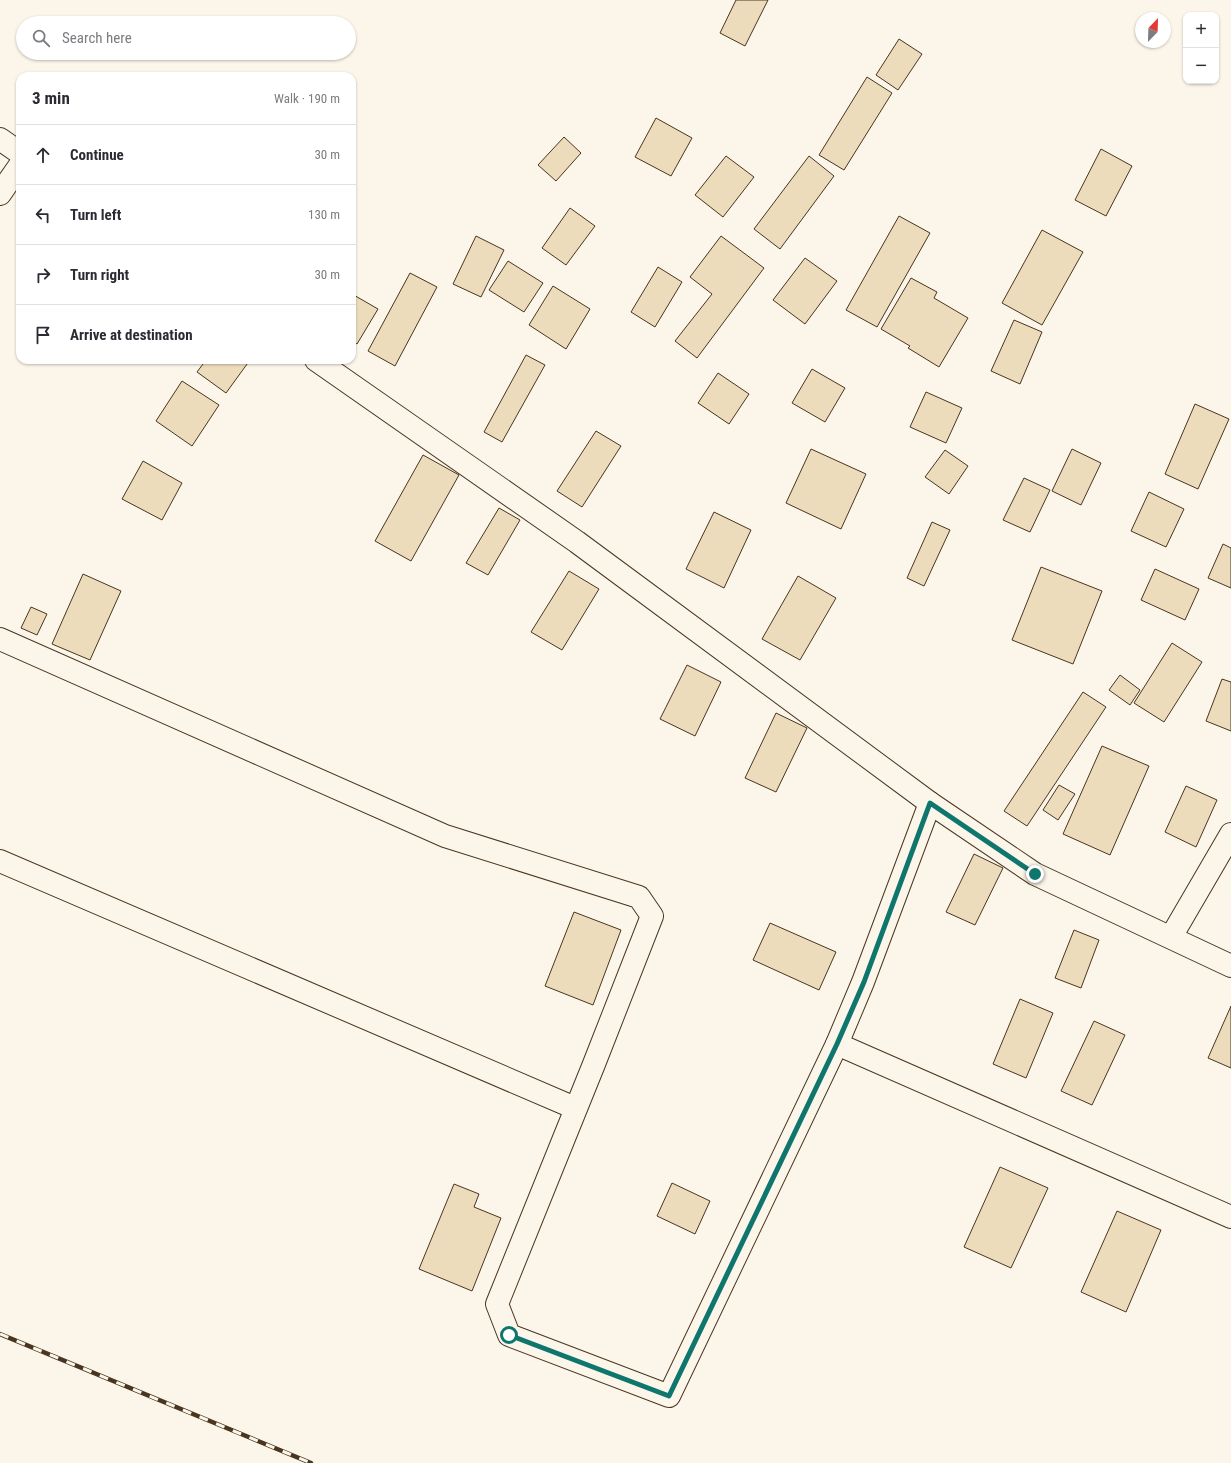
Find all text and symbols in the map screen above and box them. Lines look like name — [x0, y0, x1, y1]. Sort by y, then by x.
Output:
north arrow — [1135, 12, 1171, 48]
map controls — [1183, 12, 1219, 84]
button: + — [1183, 12, 1219, 48]
search box — [16, 16, 356, 60]
icon: search — [30, 27, 52, 49]
text: Search here — [62, 29, 132, 47]
button: − — [1183, 48, 1219, 84]
text: 3 min — [32, 88, 70, 108]
text: Walk · 190 m — [274, 91, 340, 106]
icon: ahead — [32, 144, 54, 166]
text: Continue — [70, 146, 124, 164]
text: 30 m — [314, 147, 340, 162]
icon: left — [32, 204, 54, 226]
text: Turn left — [70, 206, 121, 224]
text: 130 m — [308, 207, 340, 222]
icon: right — [32, 264, 54, 286]
text: Turn right — [70, 266, 129, 284]
text: 30 m — [314, 267, 340, 282]
icon: arrive — [32, 324, 54, 346]
text: Arrive at destination — [70, 326, 193, 344]
route end — [1026, 865, 1044, 883]
route start — [500, 1326, 518, 1344]

